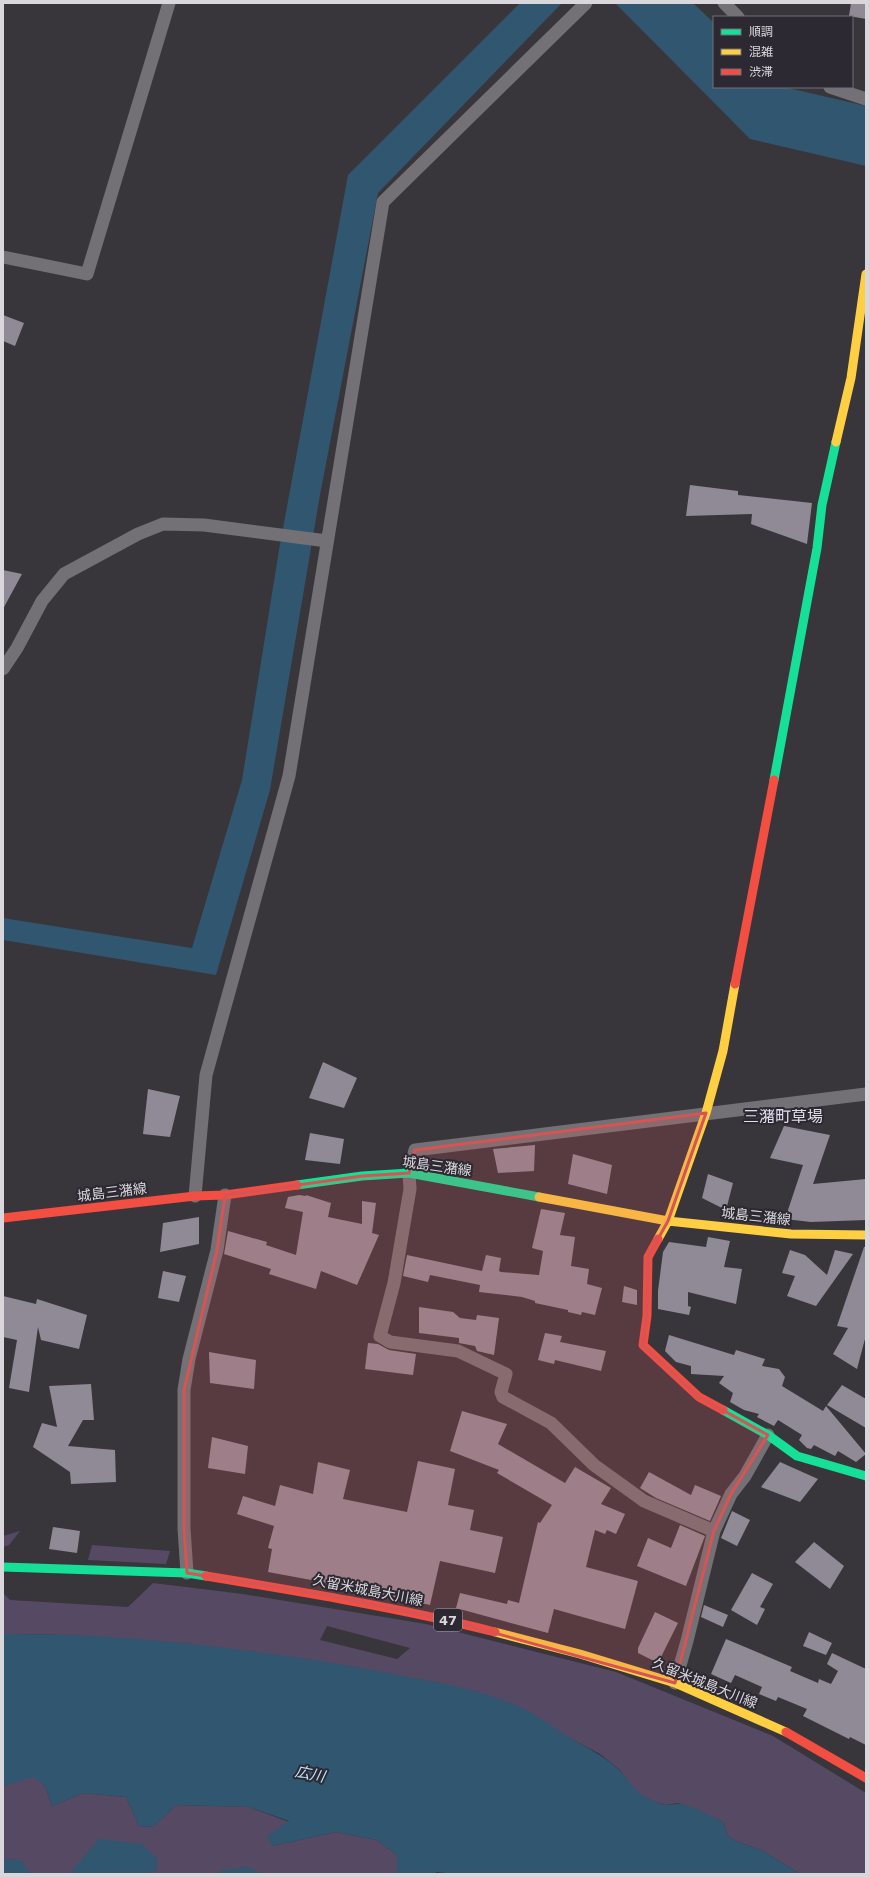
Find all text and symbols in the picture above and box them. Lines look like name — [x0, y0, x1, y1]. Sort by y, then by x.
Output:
legend — [713, 16, 853, 88]
text: 順調 — [749, 25, 773, 39]
text: 混雑 — [749, 45, 773, 59]
text: 渋滞 — [749, 65, 773, 79]
district label: 三潴町草場 — [743, 1107, 823, 1126]
street label: 城島三潴線 — [401, 1153, 473, 1179]
street label: 城島三潴線 — [76, 1180, 148, 1204]
street label: 城島三潴線 — [720, 1204, 792, 1228]
street label: 久留米城島大川線 — [312, 1571, 424, 1609]
road number: 47 — [434, 1609, 462, 1631]
street label: 久留米城島大川線 — [650, 1655, 760, 1711]
water label: 広川 — [294, 1762, 328, 1786]

